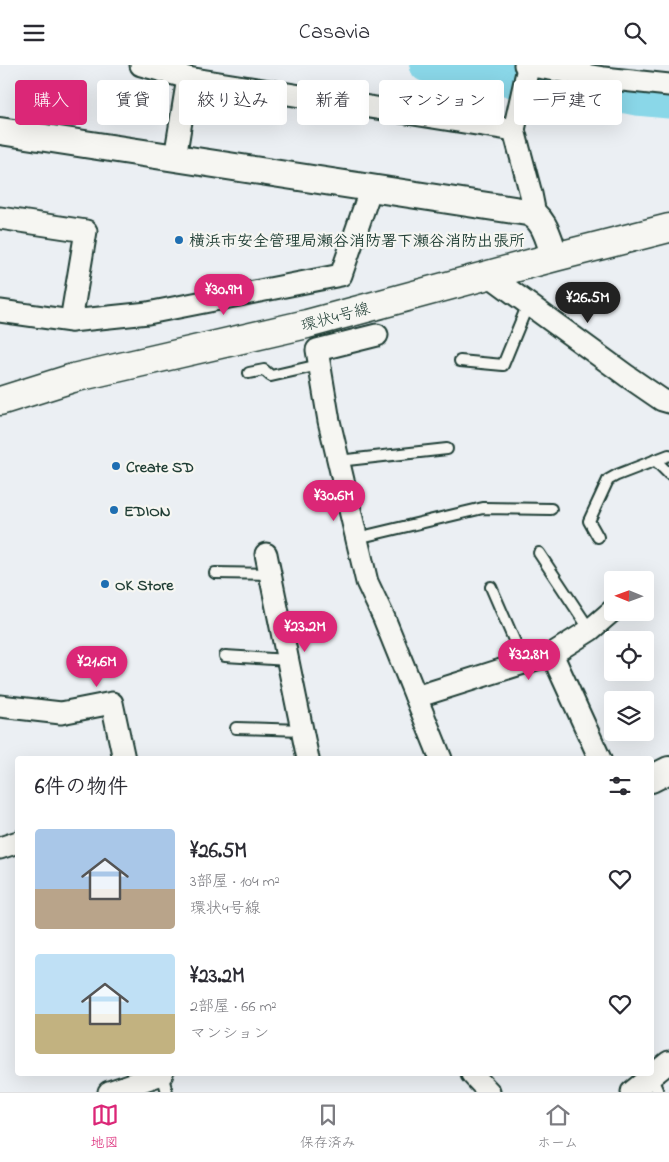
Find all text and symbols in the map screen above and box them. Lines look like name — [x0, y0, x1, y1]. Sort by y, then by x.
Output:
text: Casavia — [299, 17, 370, 49]
icon: menu — [20, 19, 48, 47]
icon: search — [621, 19, 649, 47]
chip: 購入 — [15, 80, 87, 125]
chip: 賃貸 — [97, 80, 169, 125]
chip: 絞り込み — [179, 80, 287, 125]
chip: 新着 — [297, 80, 369, 125]
chip: マンション — [379, 80, 504, 125]
chip: 一戸建て — [514, 80, 622, 125]
place label: 横浜市安全管理局瀬谷消防署下瀬谷消防出張所 — [189, 230, 525, 254]
marker: 横浜市安全管理局瀬谷消防署下瀬谷消防出張所 — [173, 234, 185, 246]
pin: ¥30.9M — [183, 273, 265, 316]
text: ¥30.9M — [205, 278, 243, 302]
pin: ¥26.5M — [547, 281, 629, 324]
text: ¥26.5M — [566, 286, 610, 310]
street label: 環状4号線 — [298, 297, 373, 339]
place label: Create SD — [126, 456, 194, 480]
marker: Create SD — [110, 460, 122, 472]
pin: ¥30.6M — [293, 479, 375, 522]
text: ¥30.6M — [314, 484, 354, 508]
place label: EDION — [124, 500, 171, 524]
marker: EDION — [108, 504, 120, 516]
north arrow — [604, 571, 654, 621]
map controls — [604, 571, 654, 741]
place label: OK Store — [115, 574, 174, 598]
marker: OK Store — [99, 578, 111, 590]
pin: ¥23.2M — [264, 611, 346, 653]
text: ¥23.2M — [284, 615, 326, 639]
button: locate — [604, 631, 654, 681]
pin: ¥32.8M — [488, 639, 570, 681]
text: ¥32.8M — [509, 643, 549, 667]
pin: ¥21.6M — [56, 645, 138, 688]
text: ¥21.6M — [77, 650, 117, 674]
button: layers — [604, 691, 654, 741]
icon: filters — [606, 772, 634, 800]
text: 6件の物件 — [35, 773, 128, 803]
text: ¥26.5M — [190, 837, 247, 867]
icon: home — [75, 849, 135, 909]
icon: heart — [606, 865, 634, 893]
text: 3部屋 · 104 m² — [190, 870, 280, 894]
text: 環状4号線 — [190, 897, 261, 921]
text: ¥23.2M — [190, 962, 245, 992]
icon: home — [75, 974, 135, 1034]
icon: heart — [606, 990, 634, 1018]
text: 2部屋 · 66 m² — [190, 995, 277, 1019]
text: マンション — [190, 1022, 269, 1046]
tab: 地図 — [91, 1101, 119, 1154]
tab: 保存済み — [300, 1101, 356, 1154]
tab: ホーム — [537, 1101, 578, 1154]

